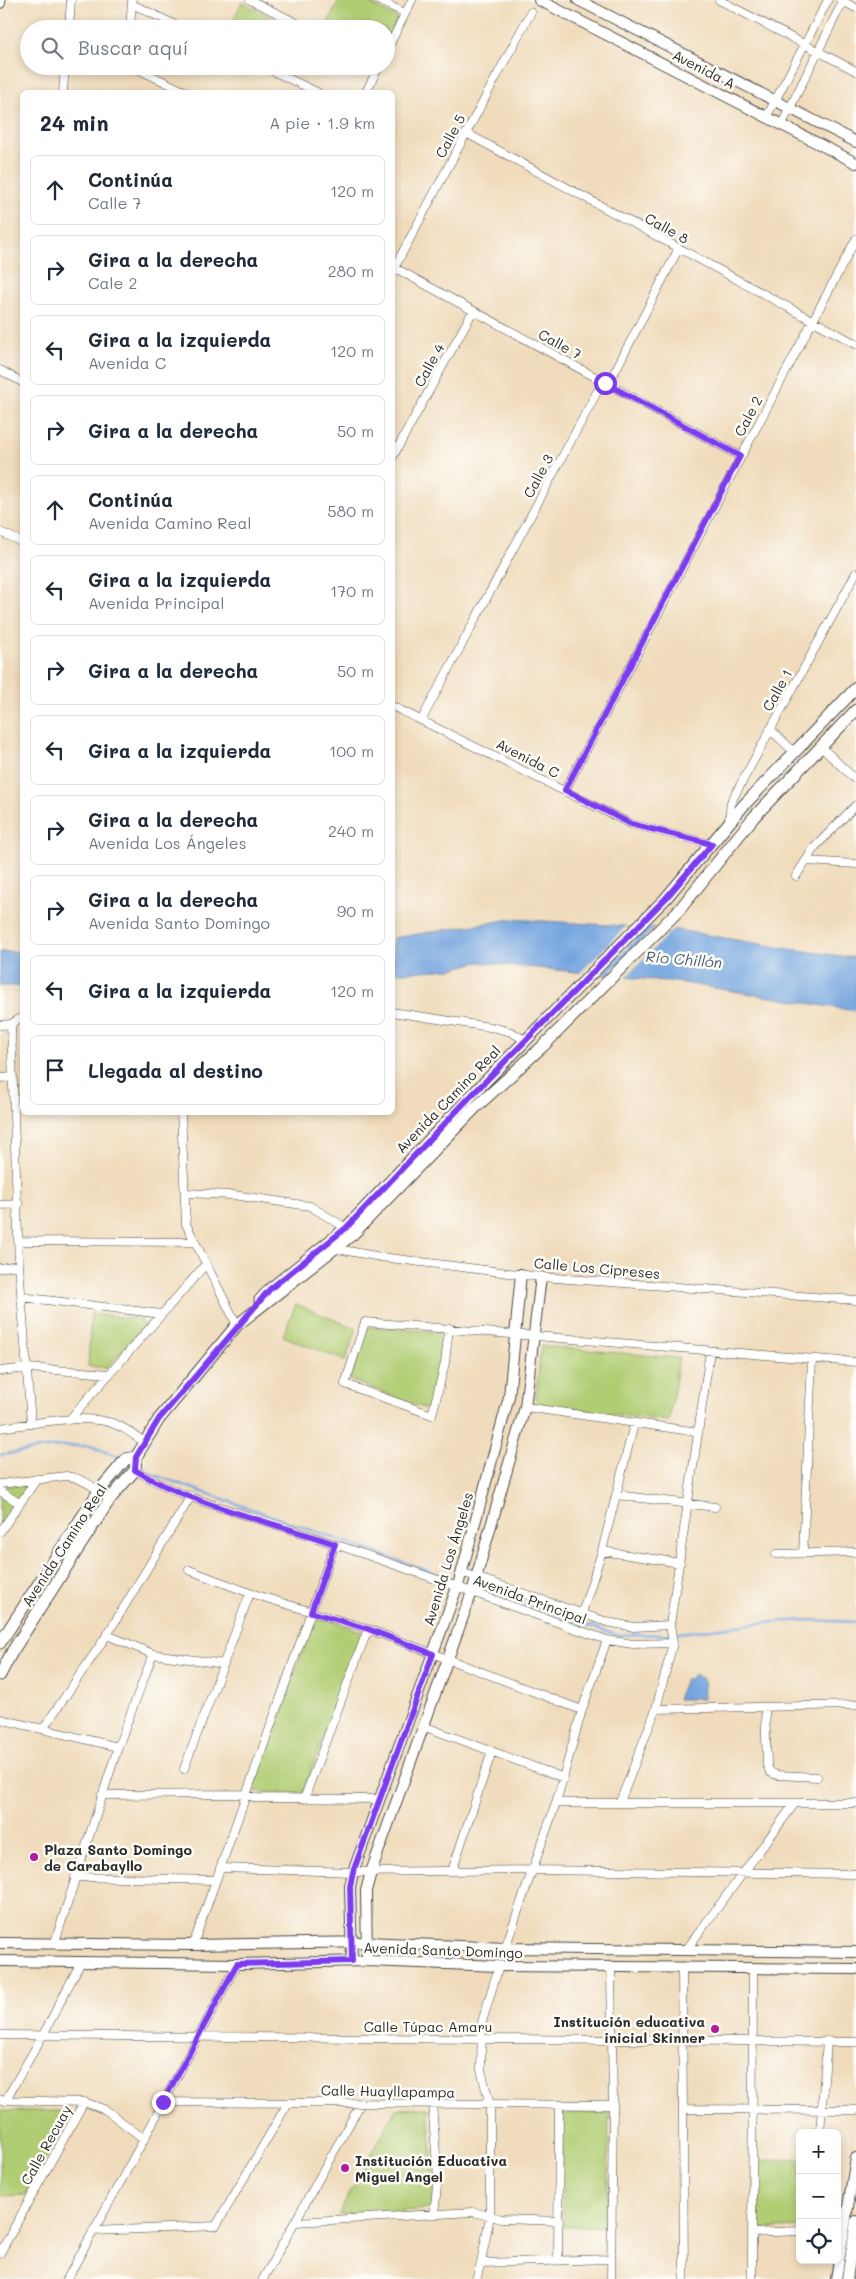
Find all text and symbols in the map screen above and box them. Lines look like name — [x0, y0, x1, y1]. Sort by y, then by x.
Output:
search box — [20, 20, 395, 75]
icon: search — [38, 34, 66, 62]
text: Buscar aquí — [78, 35, 188, 60]
street label: Avenida A — [669, 45, 739, 93]
text: 24 min — [40, 109, 108, 136]
street label: Calle 5 — [431, 111, 469, 161]
text: A pie · 1.9 km — [269, 112, 375, 133]
text: Continúa — [88, 167, 173, 192]
icon: ahead — [41, 176, 69, 204]
text: 120 m — [330, 180, 374, 201]
text: Calle 7 — [88, 192, 141, 213]
street label: Calle 8 — [642, 208, 692, 248]
text: Gira a la derecha — [88, 247, 258, 272]
icon: right — [41, 256, 69, 284]
text: 280 m — [328, 260, 374, 281]
text: Cale 2 — [88, 272, 137, 293]
street label: Calle 7 — [535, 324, 585, 364]
text: Gira a la izquierda — [88, 327, 271, 352]
icon: left — [41, 336, 69, 364]
street label: Calle 4 — [409, 339, 449, 390]
text: 120 m — [330, 340, 374, 361]
text: Avenida C — [88, 352, 166, 373]
route start — [594, 372, 617, 395]
street label: Cale 2 — [729, 392, 767, 440]
icon: right — [41, 416, 69, 444]
text: Gira a la derecha — [88, 418, 258, 443]
text: 50 m — [337, 420, 374, 441]
street label: Calle 3 — [519, 451, 557, 501]
text: Continúa — [88, 487, 173, 512]
icon: ahead — [41, 496, 69, 524]
text: 580 m — [327, 500, 374, 521]
text: Avenida Camino Real — [88, 512, 252, 533]
text: Gira a la izquierda — [88, 567, 271, 592]
icon: left — [41, 576, 69, 604]
text: 170 m — [330, 580, 374, 601]
text: Avenida Principal — [88, 592, 225, 613]
icon: right — [41, 656, 69, 684]
text: Gira a la derecha — [88, 658, 258, 683]
text: 50 m — [337, 660, 374, 681]
street label: Calle 1 — [758, 666, 796, 714]
street label: Avenida C — [493, 734, 563, 782]
icon: left — [41, 736, 69, 764]
text: Gira a la izquierda — [88, 738, 271, 763]
text: 100 m — [329, 740, 374, 761]
text: Gira a la derecha — [88, 807, 258, 832]
icon: right — [41, 816, 69, 844]
text: 240 m — [328, 820, 374, 841]
text: Avenida Los Ángeles — [88, 832, 246, 853]
text: Gira a la derecha — [88, 887, 258, 912]
icon: right — [41, 896, 69, 924]
text: 90 m — [337, 900, 374, 921]
text: Avenida Santo Domingo — [88, 912, 270, 933]
water label: Río Chillón — [645, 946, 723, 972]
icon: left — [41, 976, 69, 1004]
text: Gira a la izquierda — [88, 978, 271, 1003]
text: 120 m — [330, 980, 374, 1001]
street label: Avenida Camino Real — [391, 1041, 505, 1157]
icon: arrive — [41, 1056, 69, 1084]
text: Llegada al destino — [88, 1058, 263, 1083]
street label: Calle Los Cipreses — [533, 1253, 661, 1283]
street label: Avenida Camino Real — [17, 1480, 111, 1610]
street label: Avenida Los Ángeles — [419, 1490, 477, 1628]
street label: Avenida Principal — [471, 1570, 589, 1628]
place label: Plaza Santo Domingo de Carabayllo — [44, 1840, 192, 1875]
marker: Plaza Santo Domingo de Carabayllo — [28, 1851, 40, 1863]
street label: Avenida Santo Domingo — [363, 1938, 523, 1962]
place label: Institución educativa inicial Skinner — [554, 2012, 705, 2047]
street label: Calle Túpac Amaru — [364, 2017, 492, 2036]
marker: Institución educativa inicial Skinner — [709, 2023, 721, 2035]
street label: Calle Huayllapampa — [321, 2080, 455, 2102]
route end — [152, 2091, 175, 2114]
street label: Calle Recuay — [16, 2102, 76, 2188]
map controls — [796, 2129, 841, 2264]
button: + — [796, 2129, 841, 2174]
place label: Institución Educativa Miguel Angel — [355, 2151, 507, 2186]
marker: Institución Educativa Miguel Angel — [339, 2162, 351, 2174]
button: − — [796, 2174, 841, 2219]
button: locate — [796, 2219, 841, 2264]

